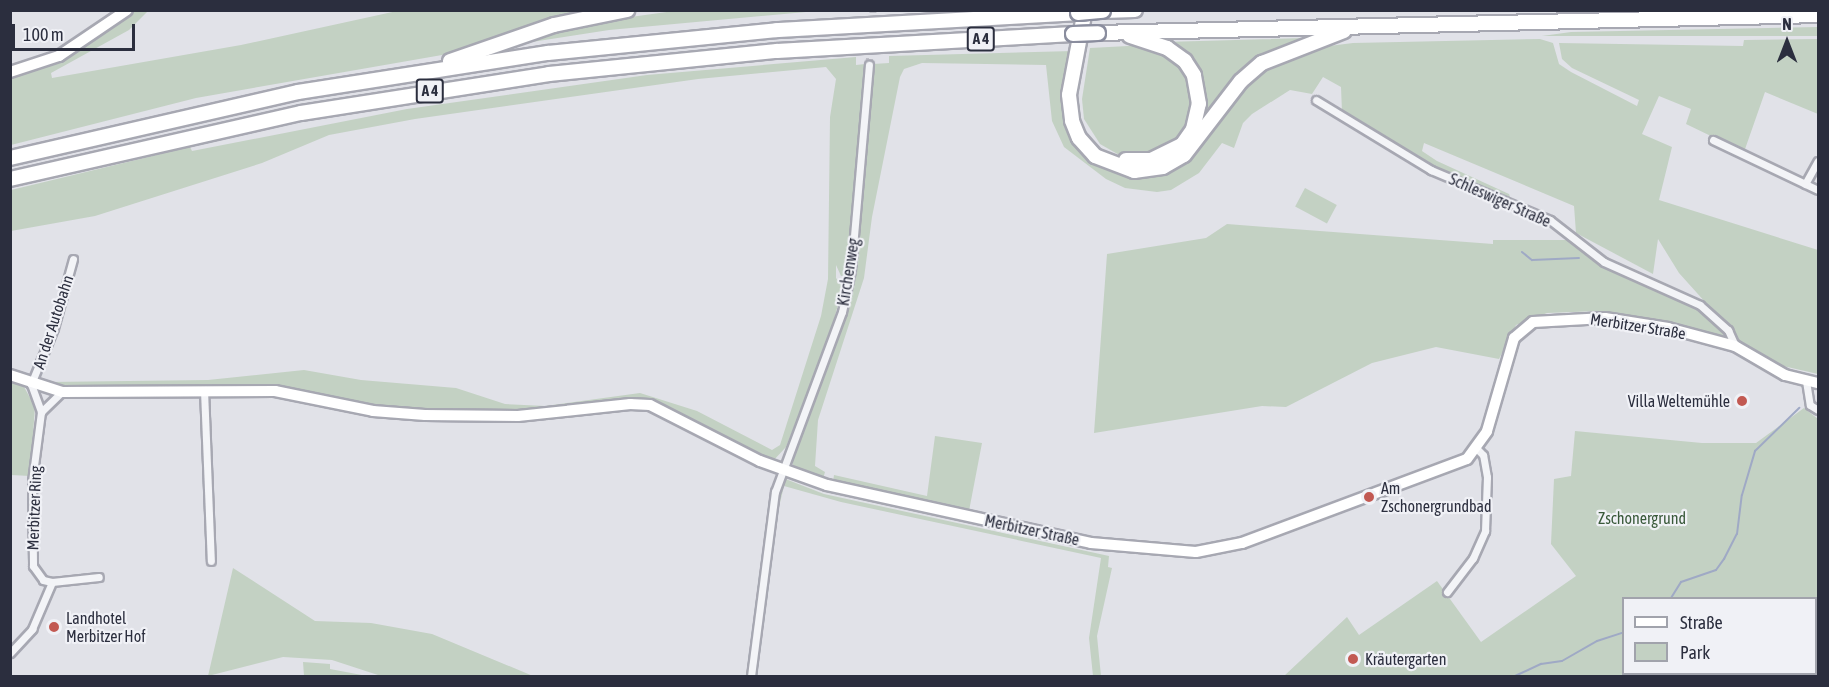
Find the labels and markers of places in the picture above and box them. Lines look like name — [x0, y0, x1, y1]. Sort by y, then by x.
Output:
place label: Villa Weltemühle — [1628, 391, 1730, 411]
marker: Villa Weltemühle — [1735, 394, 1749, 408]
place label: Am Zschonergrundbad — [1381, 478, 1492, 516]
marker: Am Zschonergrundbad — [1362, 490, 1376, 504]
place label: Landhotel Merbitzer Hof — [66, 608, 146, 646]
marker: Landhotel Merbitzer Hof — [47, 620, 61, 634]
place label: Kräutergarten — [1365, 649, 1446, 669]
marker: Kräutergarten — [1346, 652, 1360, 666]

